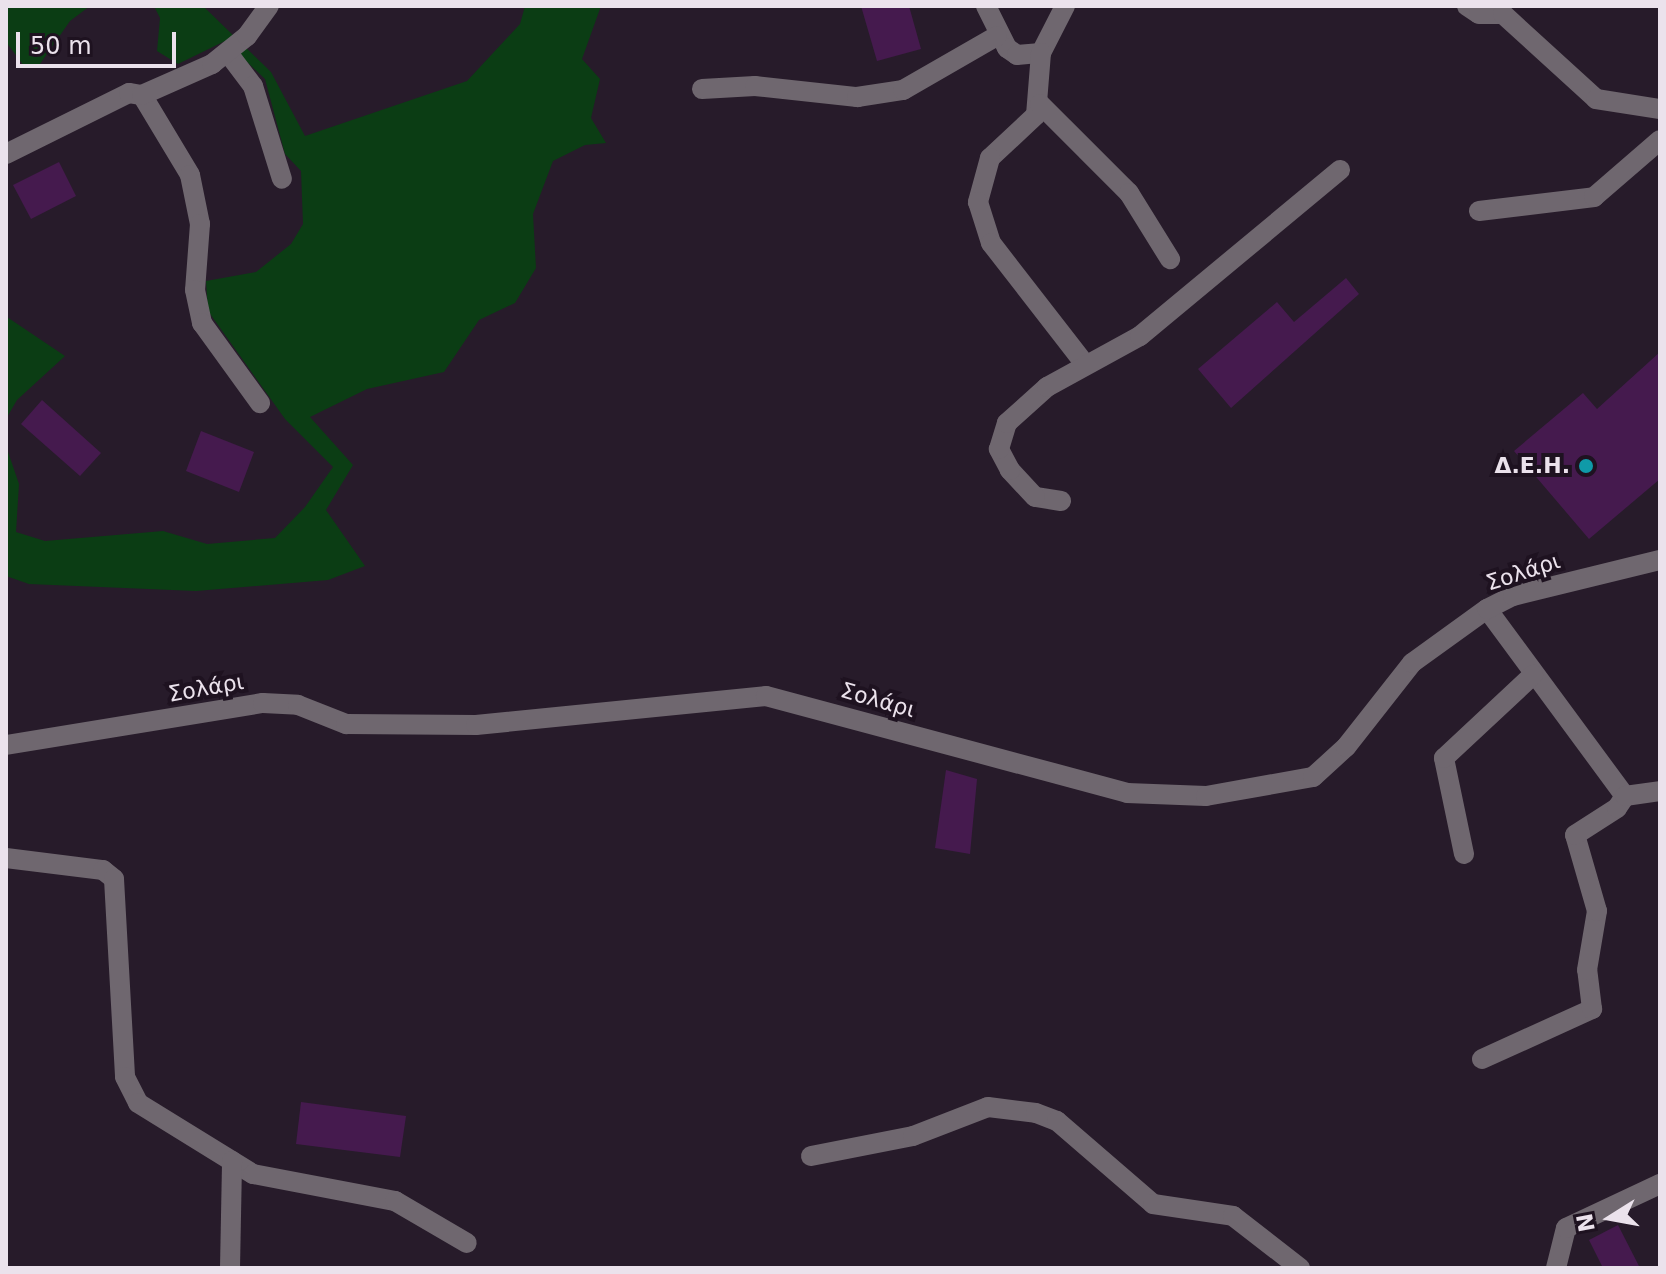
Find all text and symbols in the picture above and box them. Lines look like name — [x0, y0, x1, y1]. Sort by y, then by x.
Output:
scale bar — [20, 16, 180, 66]
text: 50 m — [30, 32, 92, 60]
place label: Δ.Ε.Η. — [1494, 453, 1570, 479]
marker: Δ.Ε.Η. — [1577, 457, 1595, 475]
street label: Σολάρι — [1483, 548, 1563, 596]
street label: Σολάρι — [166, 668, 246, 708]
street label: Σολάρι — [838, 677, 918, 723]
north arrow — [1570, 1178, 1650, 1258]
text: N — [1572, 1211, 1600, 1234]

